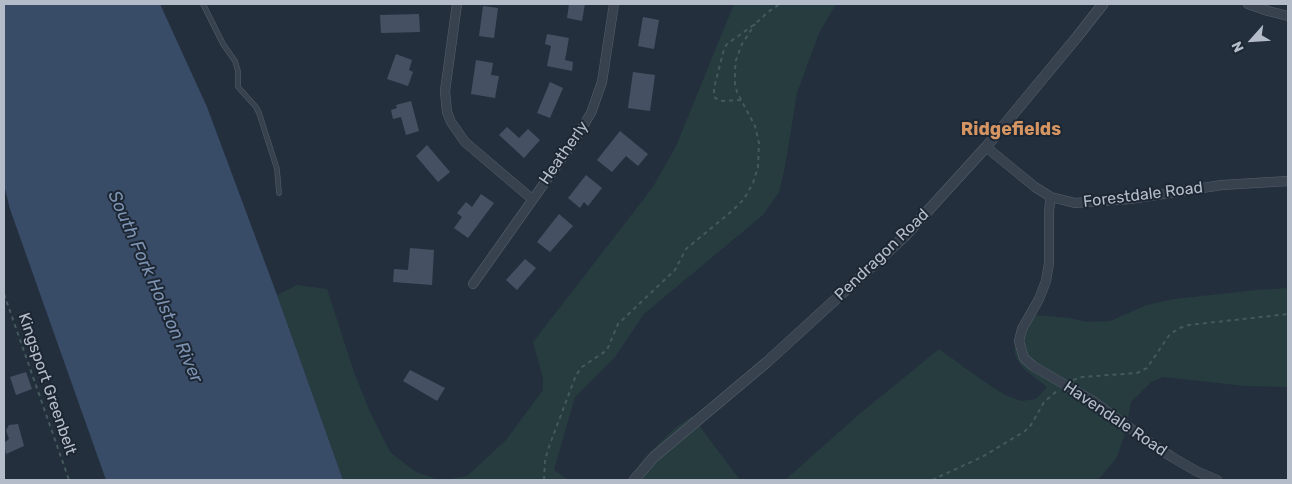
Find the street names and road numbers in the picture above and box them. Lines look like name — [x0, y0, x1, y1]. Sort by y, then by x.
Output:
street label: Heatherly — [535, 118, 593, 188]
street label: Forestdale Road — [1082, 178, 1204, 212]
street label: Pendragon Road — [831, 205, 933, 305]
street label: Kingsport Greenbelt — [14, 310, 80, 458]
street label: Havendale Road — [1060, 377, 1170, 461]

